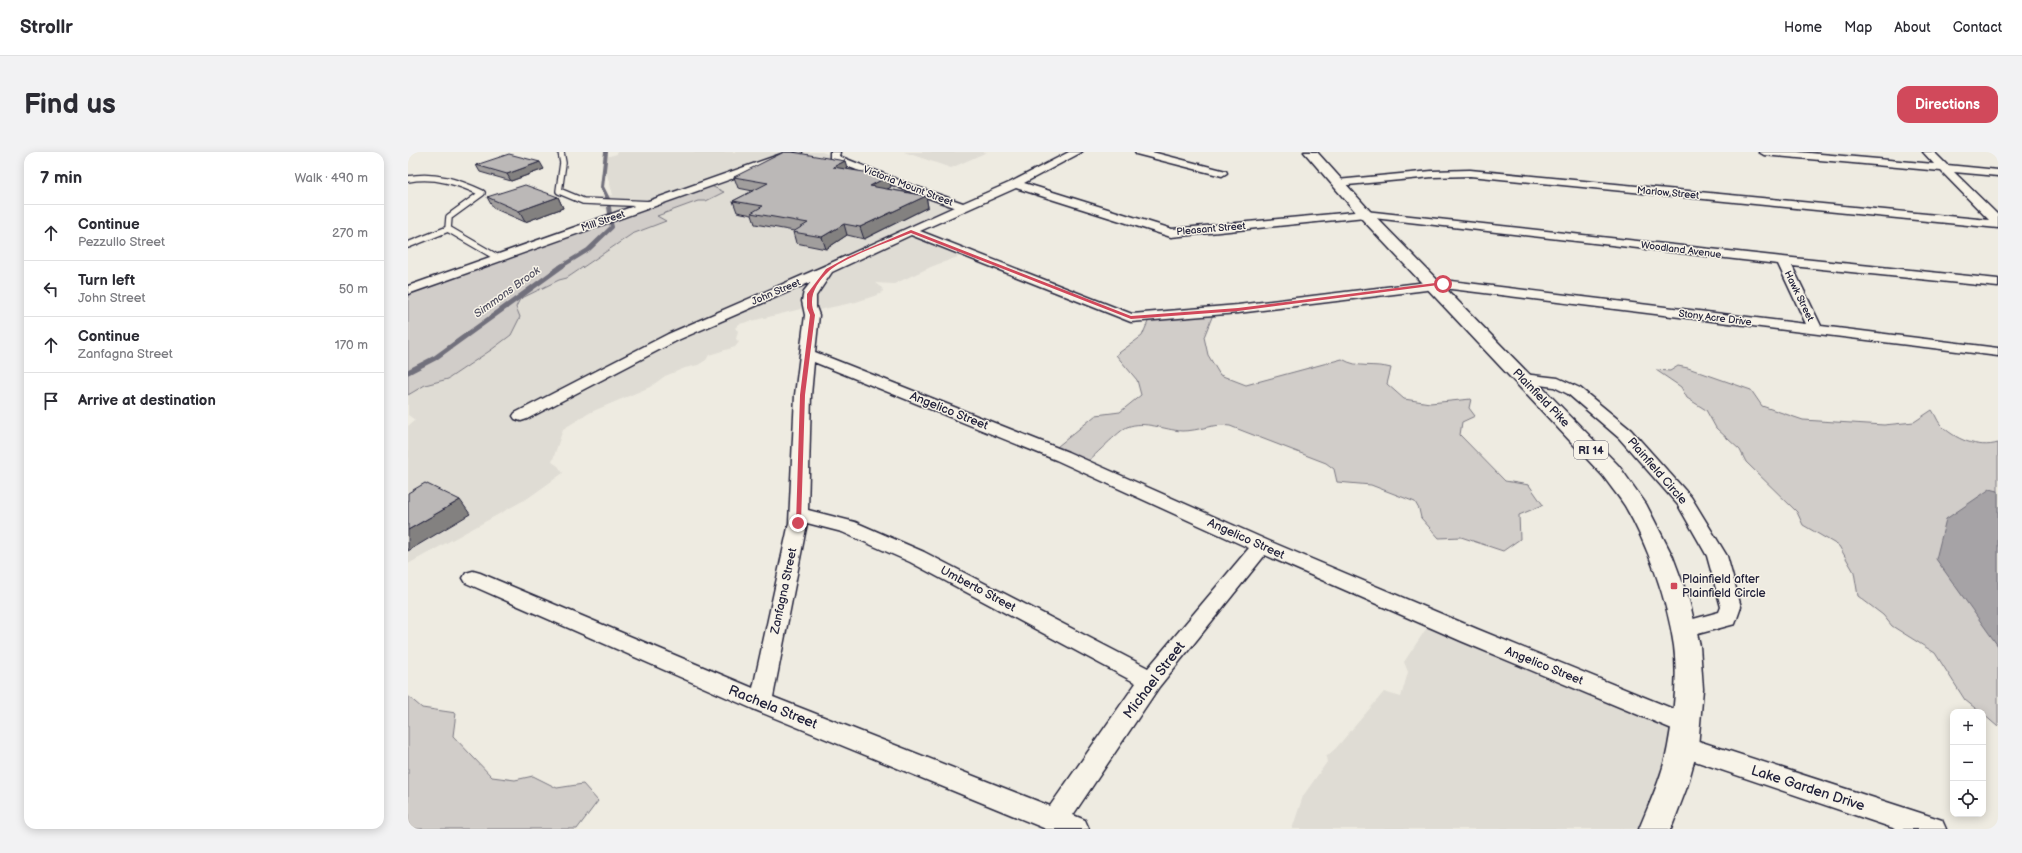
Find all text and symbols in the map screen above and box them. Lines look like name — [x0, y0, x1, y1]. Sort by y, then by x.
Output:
text: Strollr — [20, 16, 73, 39]
text: Home — [1784, 19, 1822, 36]
text: Map — [1844, 19, 1872, 36]
text: About — [1894, 19, 1931, 36]
text: Contact — [1953, 19, 2002, 36]
button: Directions — [1897, 86, 1998, 123]
text: Find us — [24, 88, 116, 121]
street label: Victoria Mount Street — [861, 163, 955, 209]
text: 7 min — [40, 168, 82, 188]
text: Walk · 490 m — [294, 170, 368, 186]
street label: Marlow Street — [1636, 184, 1700, 202]
street label: Mill Street — [580, 208, 626, 234]
text: Continue — [78, 215, 140, 234]
street label: Pleasant Street — [1176, 220, 1246, 238]
icon: ahead — [40, 222, 62, 244]
text: 270 m — [332, 225, 368, 241]
text: Pezzullo Street — [78, 234, 165, 250]
street label: Woodland Avenue — [1640, 239, 1722, 261]
water label: Simmons Brook — [471, 263, 543, 320]
street label: Hawk Street — [1782, 269, 1816, 323]
text: Turn left — [78, 271, 135, 290]
route start — [1434, 275, 1452, 293]
street label: John Street — [750, 276, 802, 308]
icon: left — [40, 278, 62, 300]
text: 50 m — [339, 281, 368, 297]
text: John Street — [78, 290, 145, 306]
street label: Stony Acre Drive — [1678, 308, 1752, 328]
text: Continue — [78, 327, 140, 346]
icon: ahead — [40, 334, 62, 356]
text: 170 m — [335, 337, 368, 353]
text: Zanfagna Street — [78, 346, 173, 362]
street label: Plainfield Pike — [1509, 366, 1573, 430]
street label: Angelico Street — [908, 389, 990, 434]
icon: arrive — [40, 390, 62, 412]
text: Arrive at destination — [78, 391, 216, 410]
street label: Plainfield Circle — [1624, 434, 1690, 508]
road number: RI 14 — [1574, 441, 1608, 459]
route end — [789, 514, 807, 532]
street label: Angelico Street — [1205, 515, 1287, 563]
street label: Zanfagna Street — [767, 546, 800, 636]
street label: Umberto Street — [938, 563, 1019, 615]
place label: Plainfield after Plainfield Circle — [1682, 572, 1766, 601]
marker: Plainfield after Plainfield Circle — [1669, 581, 1679, 591]
street label: Michael Street — [1120, 638, 1189, 722]
street label: Angelico Street — [1503, 644, 1585, 689]
street label: Rachela Street — [726, 681, 821, 733]
map controls — [1950, 709, 1986, 817]
button: + — [1950, 709, 1986, 745]
button: − — [1950, 745, 1986, 781]
street label: Lake Garden Drive — [1749, 762, 1867, 814]
button: locate — [1950, 781, 1986, 817]

